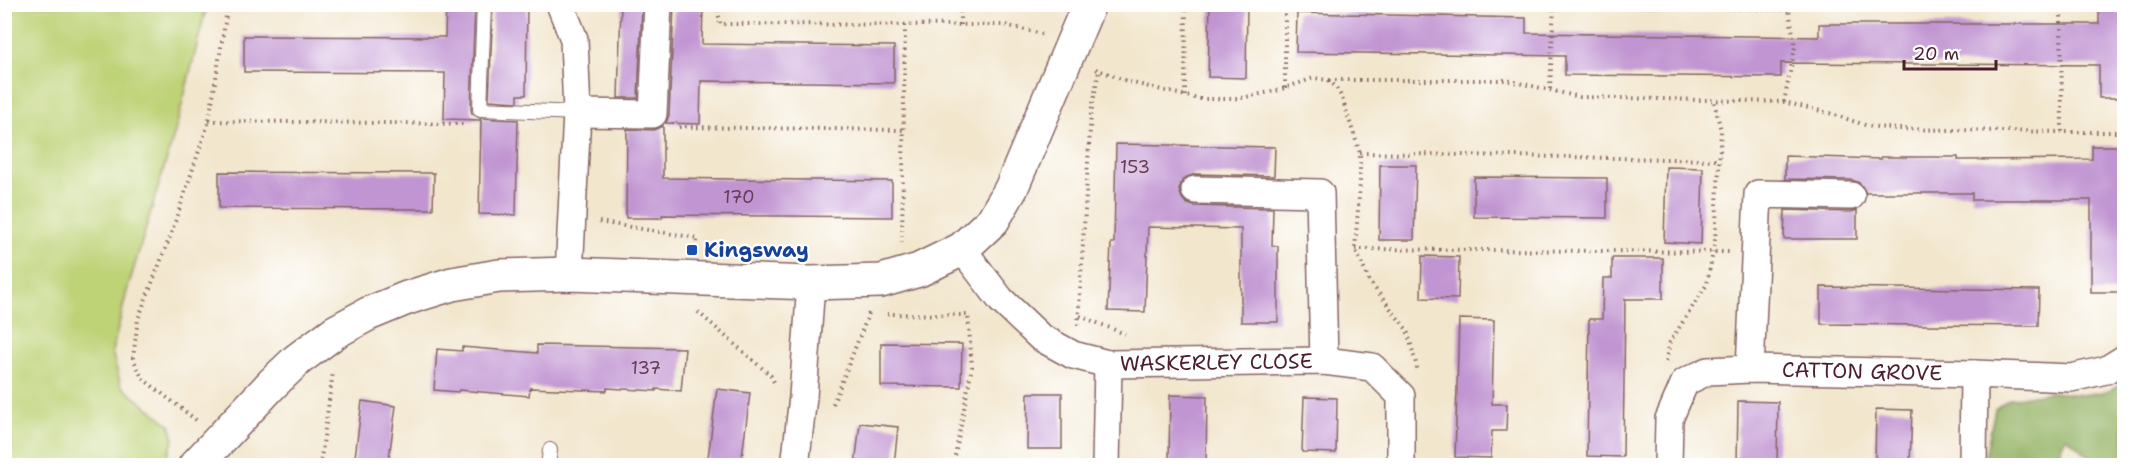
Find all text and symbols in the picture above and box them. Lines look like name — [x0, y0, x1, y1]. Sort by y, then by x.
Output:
scale bar — [1904, 33, 1996, 71]
text: 20 m — [1913, 42, 1959, 66]
house number: 153 — [1120, 155, 1150, 179]
house number: 170 — [723, 185, 755, 209]
place label: Kingsway — [704, 236, 809, 264]
marker: Kingsway — [685, 243, 699, 257]
street label: WASKERLEY CLOSE — [1120, 347, 1313, 378]
house number: 137 — [631, 356, 661, 380]
street label: CATTON GROVE — [1782, 356, 1943, 387]

